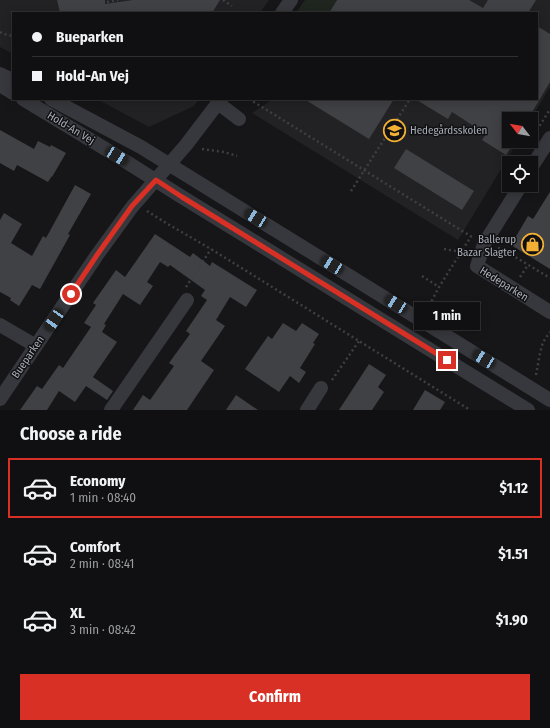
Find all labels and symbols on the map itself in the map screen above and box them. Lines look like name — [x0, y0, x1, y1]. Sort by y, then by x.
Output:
street label: Hold-An Vej — [45, 109, 97, 147]
north arrow — [502, 112, 538, 148]
school or university icon: Hedegårdsskolen — [381, 117, 407, 143]
place label: Hedegårdsskolen — [410, 124, 487, 137]
car — [104, 145, 130, 167]
car — [243, 207, 269, 229]
shop icon: Ballerup Bazar Slagter — [519, 232, 545, 258]
place label: Ballerup Bazar Slagter — [457, 233, 516, 259]
car — [319, 254, 345, 276]
street label: Hedeparken — [477, 264, 531, 304]
route start — [62, 285, 80, 303]
car — [383, 293, 409, 315]
callout: 1 min — [414, 302, 480, 330]
car — [42, 307, 66, 333]
street label: Bueparken — [9, 333, 47, 381]
car — [471, 348, 497, 370]
route end — [438, 351, 456, 369]

